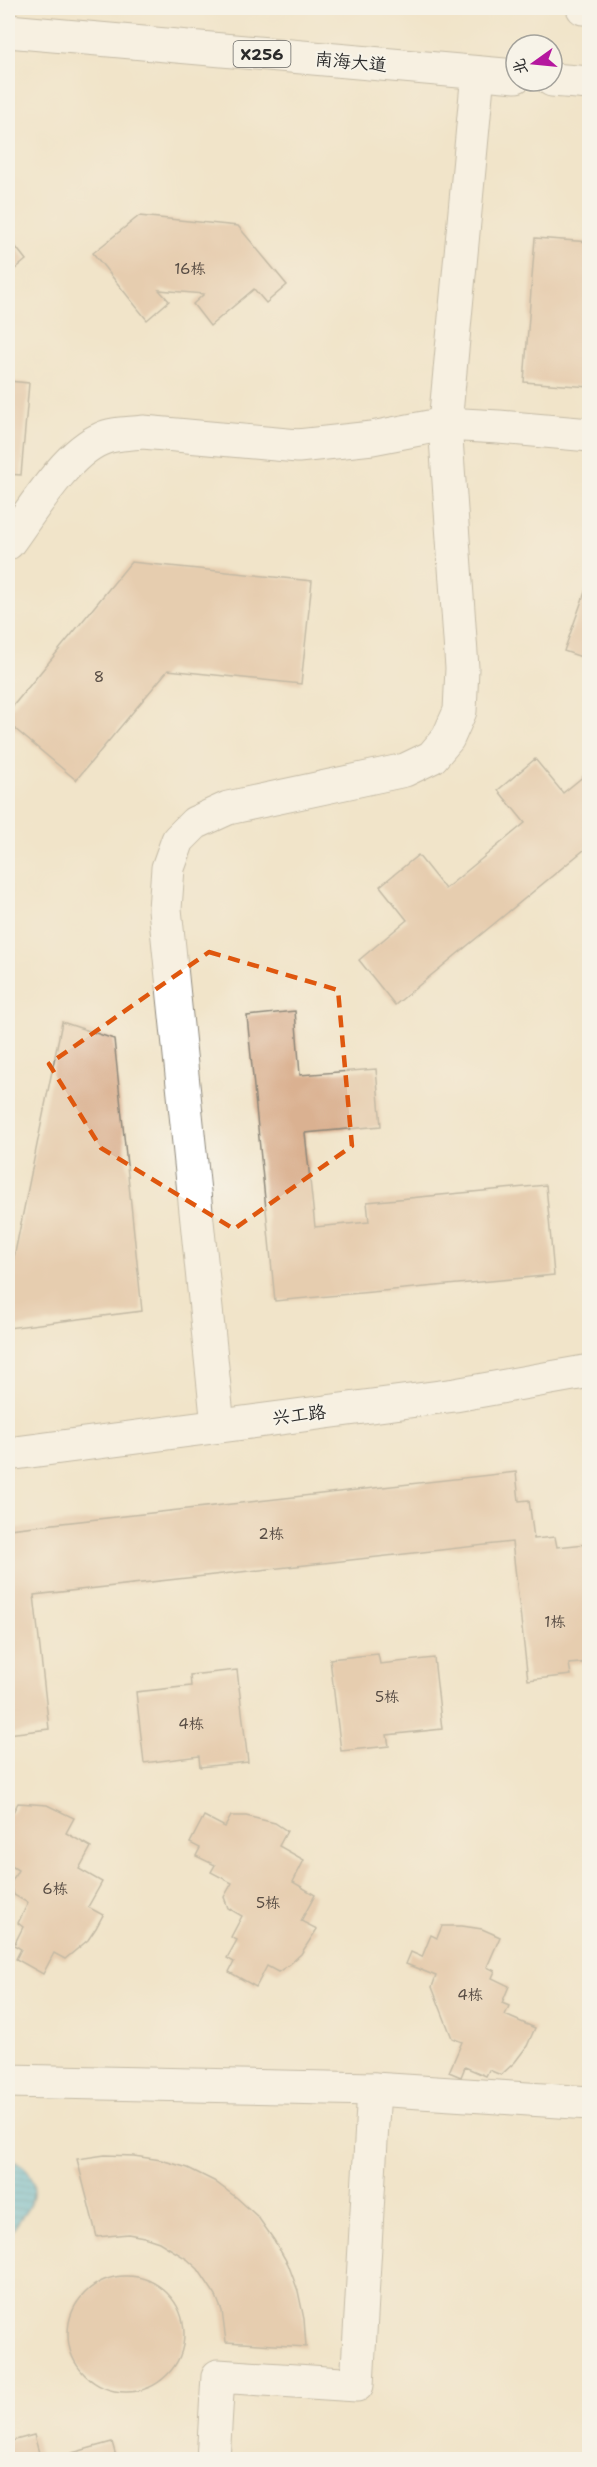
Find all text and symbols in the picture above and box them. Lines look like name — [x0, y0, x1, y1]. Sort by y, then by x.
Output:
north arrow — [504, 33, 564, 93]
road number: X256 — [234, 41, 290, 67]
street label: 南海大道 — [314, 47, 388, 77]
text: 北 — [508, 56, 532, 77]
house number: 16栋 — [174, 259, 206, 279]
house number: 8 — [94, 667, 104, 687]
street label: 兴工路 — [271, 1400, 327, 1430]
house number: 2栋 — [258, 1524, 284, 1544]
house number: 1栋 — [544, 1612, 566, 1632]
house number: 5栋 — [375, 1687, 399, 1707]
house number: 4栋 — [178, 1714, 204, 1734]
house number: 6栋 — [42, 1879, 68, 1899]
house number: 5栋 — [256, 1893, 280, 1913]
house number: 4栋 — [457, 1985, 483, 2005]

